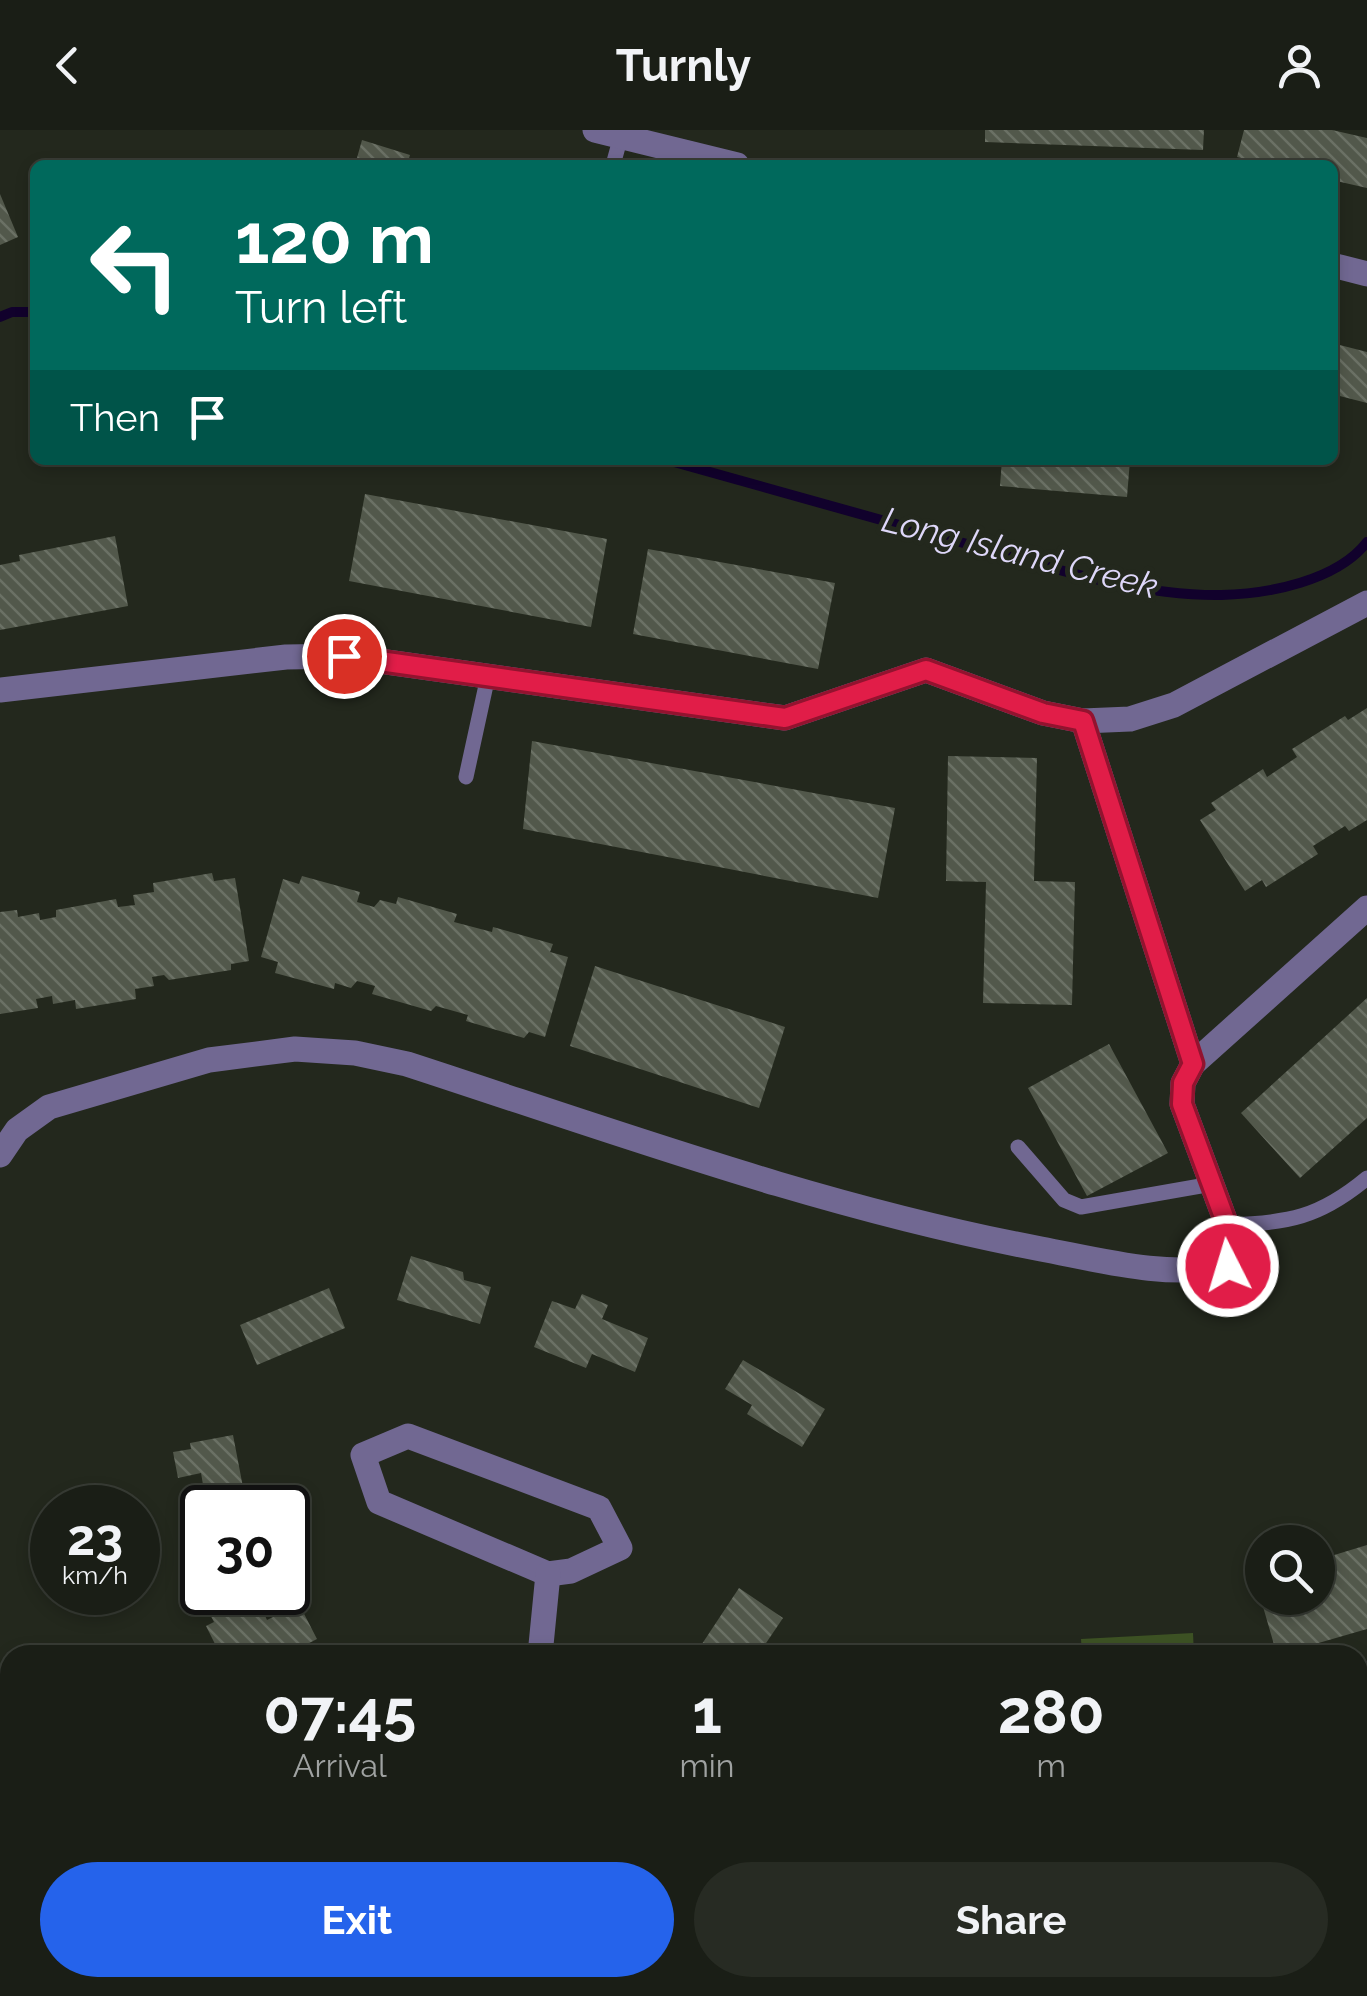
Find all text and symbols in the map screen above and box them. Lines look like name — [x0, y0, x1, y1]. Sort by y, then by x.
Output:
icon: back — [40, 38, 95, 93]
icon: person — [1272, 38, 1327, 93]
text: Turnly — [616, 39, 751, 92]
text: 120 m — [235, 197, 434, 279]
icon: left — [70, 200, 200, 330]
text: Turn left — [235, 281, 407, 334]
icon: arrive — [180, 390, 235, 445]
text: Then — [70, 395, 160, 440]
water label: Long Island Creek — [878, 498, 1162, 607]
pin — [302, 614, 387, 699]
icon: arrive — [317, 629, 372, 684]
position arrow — [1176, 1214, 1280, 1318]
speed limit sign: 30 — [180, 1485, 310, 1615]
text: 23 — [67, 1508, 123, 1567]
map controls — [1245, 1525, 1335, 1615]
button: search — [1245, 1525, 1335, 1615]
text: km/h — [62, 1560, 128, 1590]
text: 07:45 — [263, 1677, 416, 1747]
text: 1 — [692, 1677, 722, 1747]
text: 280 — [998, 1677, 1105, 1747]
text: Arrival — [293, 1747, 387, 1784]
text: min — [679, 1747, 734, 1784]
text: m — [1037, 1747, 1066, 1784]
button: Exit — [40, 1862, 674, 1977]
button: Share — [694, 1862, 1328, 1977]

